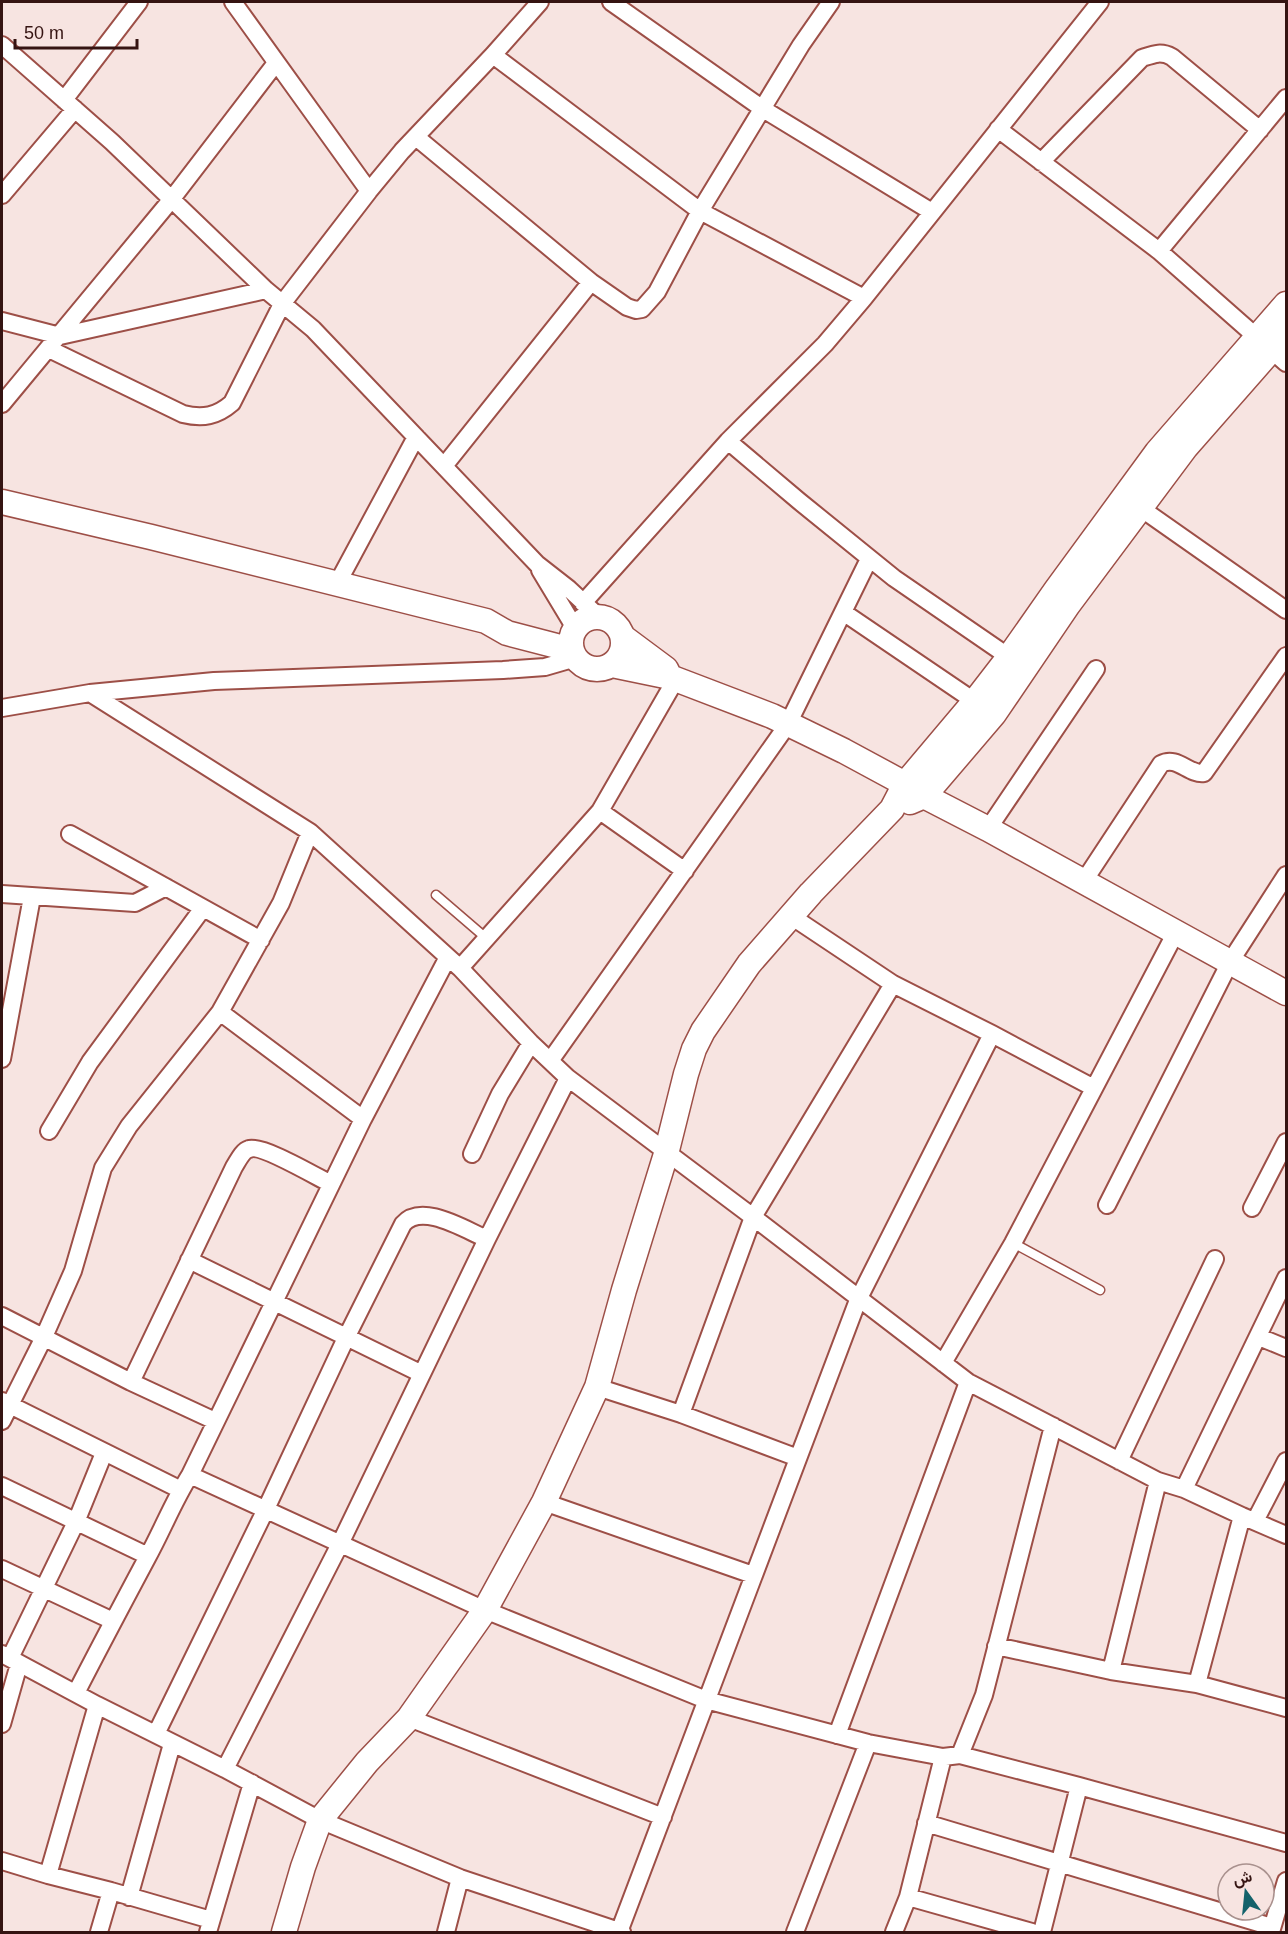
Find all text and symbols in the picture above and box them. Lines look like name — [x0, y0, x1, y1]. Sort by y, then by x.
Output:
scale bar — [15, 12, 136, 50]
text: 50 m — [24, 23, 64, 43]
north arrow — [1216, 1862, 1276, 1922]
text: ش — [1231, 1867, 1254, 1890]

